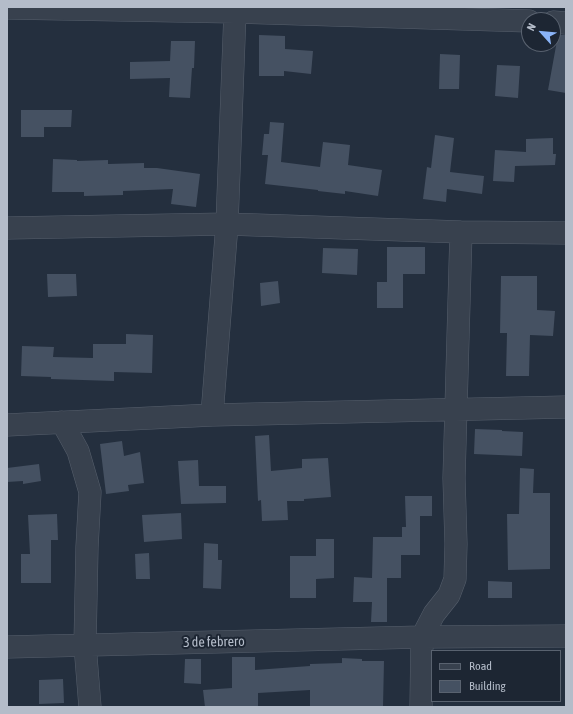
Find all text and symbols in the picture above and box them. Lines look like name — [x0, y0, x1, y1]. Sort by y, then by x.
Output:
north arrow — [521, 12, 561, 52]
text: N — [524, 21, 538, 33]
street label: 3 de febrero — [183, 633, 245, 651]
legend — [431, 650, 561, 702]
text: Road — [469, 659, 492, 673]
text: Building — [469, 679, 506, 693]

